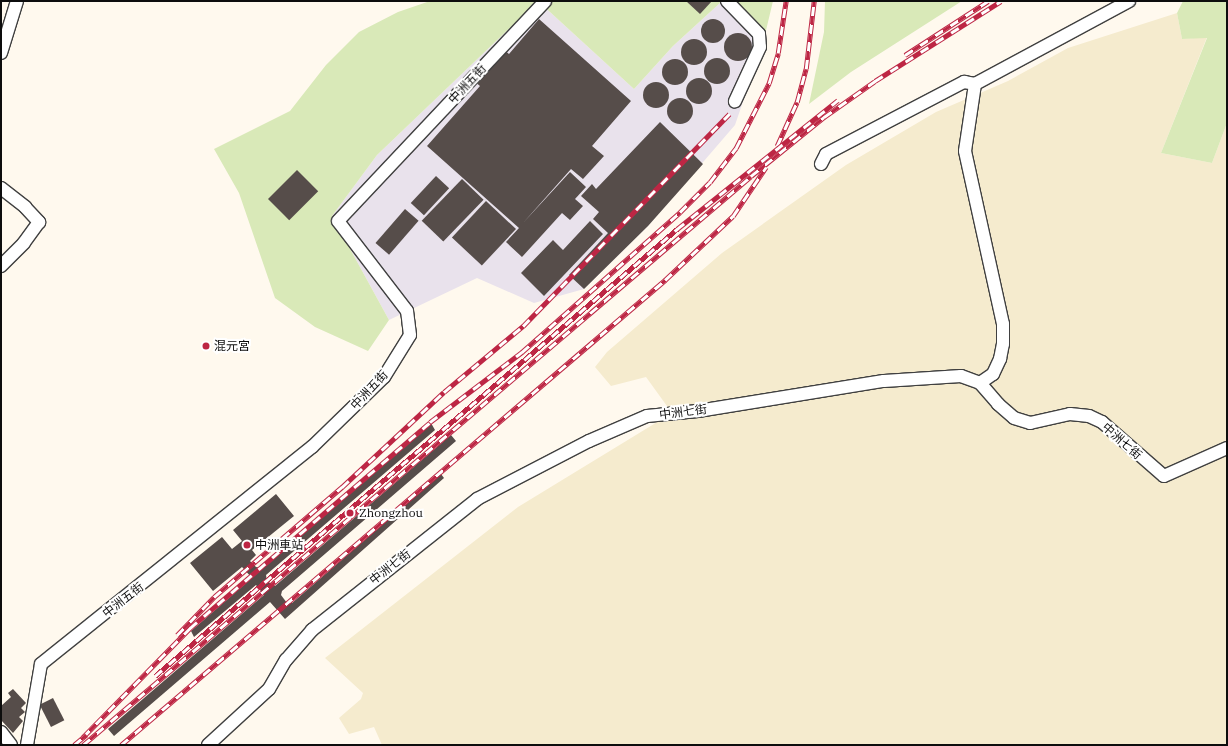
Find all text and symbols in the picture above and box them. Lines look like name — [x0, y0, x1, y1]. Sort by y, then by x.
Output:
street label: 中洲五街 — [445, 62, 489, 106]
place label: 混元宮 — [214, 339, 250, 353]
marker: 混元宮 — [201, 341, 211, 351]
street label: 中洲五街 — [347, 368, 391, 412]
street label: 中洲七街 — [658, 402, 708, 422]
street label: 中洲七街 — [1099, 420, 1145, 462]
place label: Zhongzhou — [359, 506, 423, 520]
marker: Zhongzhou — [344, 507, 356, 519]
place label: 中洲車站 — [255, 538, 303, 552]
marker: 中洲車站 — [242, 540, 252, 550]
street label: 中洲七街 — [367, 547, 413, 587]
street label: 中洲五街 — [100, 580, 146, 620]

